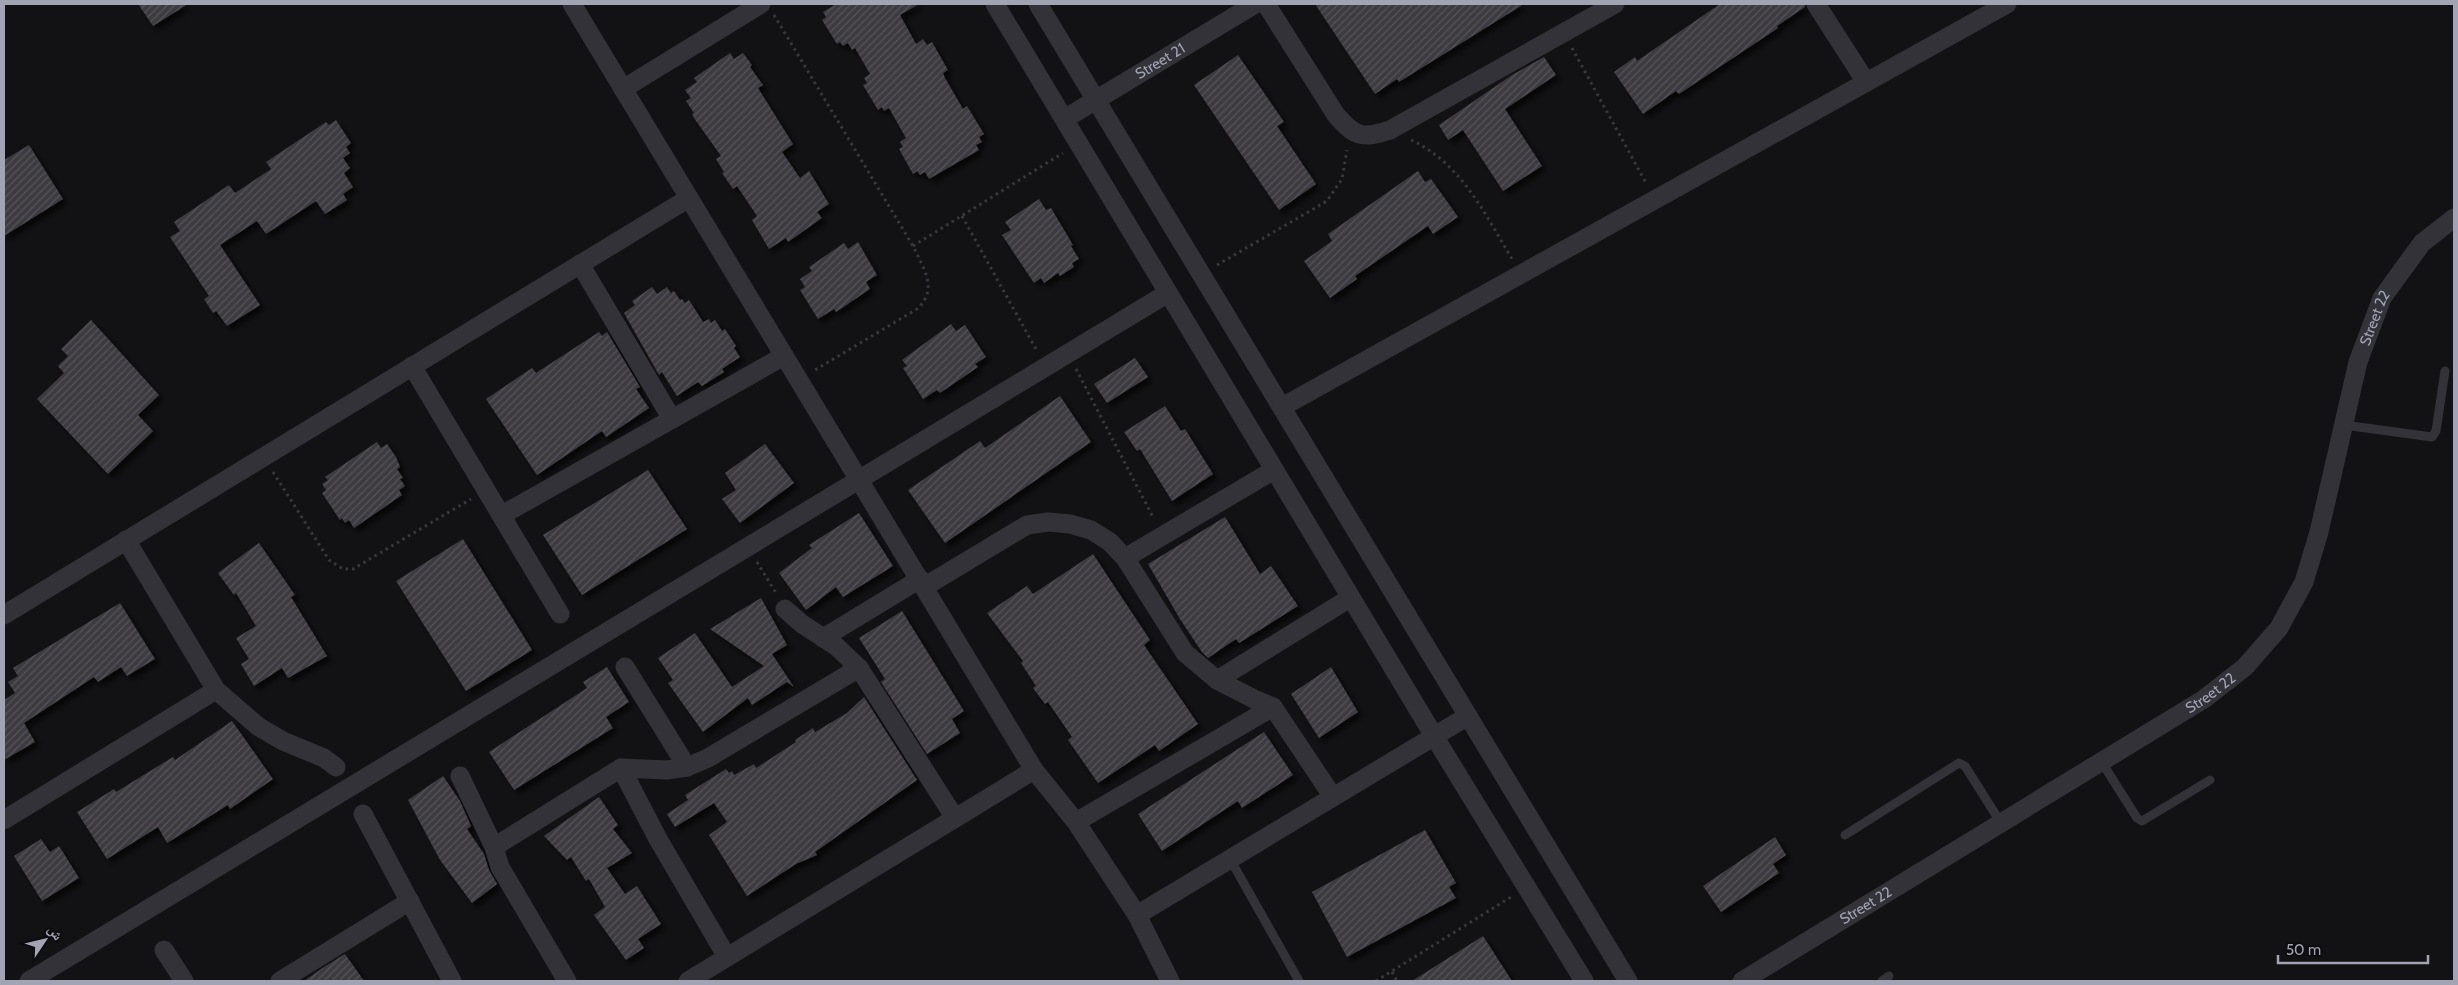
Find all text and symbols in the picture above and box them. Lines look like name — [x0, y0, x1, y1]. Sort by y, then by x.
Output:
street label: Street 21 — [1132, 39, 1188, 83]
street label: Street 22 — [2356, 287, 2394, 348]
street label: Street 22 — [2182, 669, 2239, 717]
street label: Street 22 — [1836, 883, 1895, 928]
north arrow — [20, 915, 70, 965]
text: ش — [44, 921, 67, 944]
scale bar — [2278, 932, 2428, 964]
text: 50 m — [2286, 941, 2321, 959]

